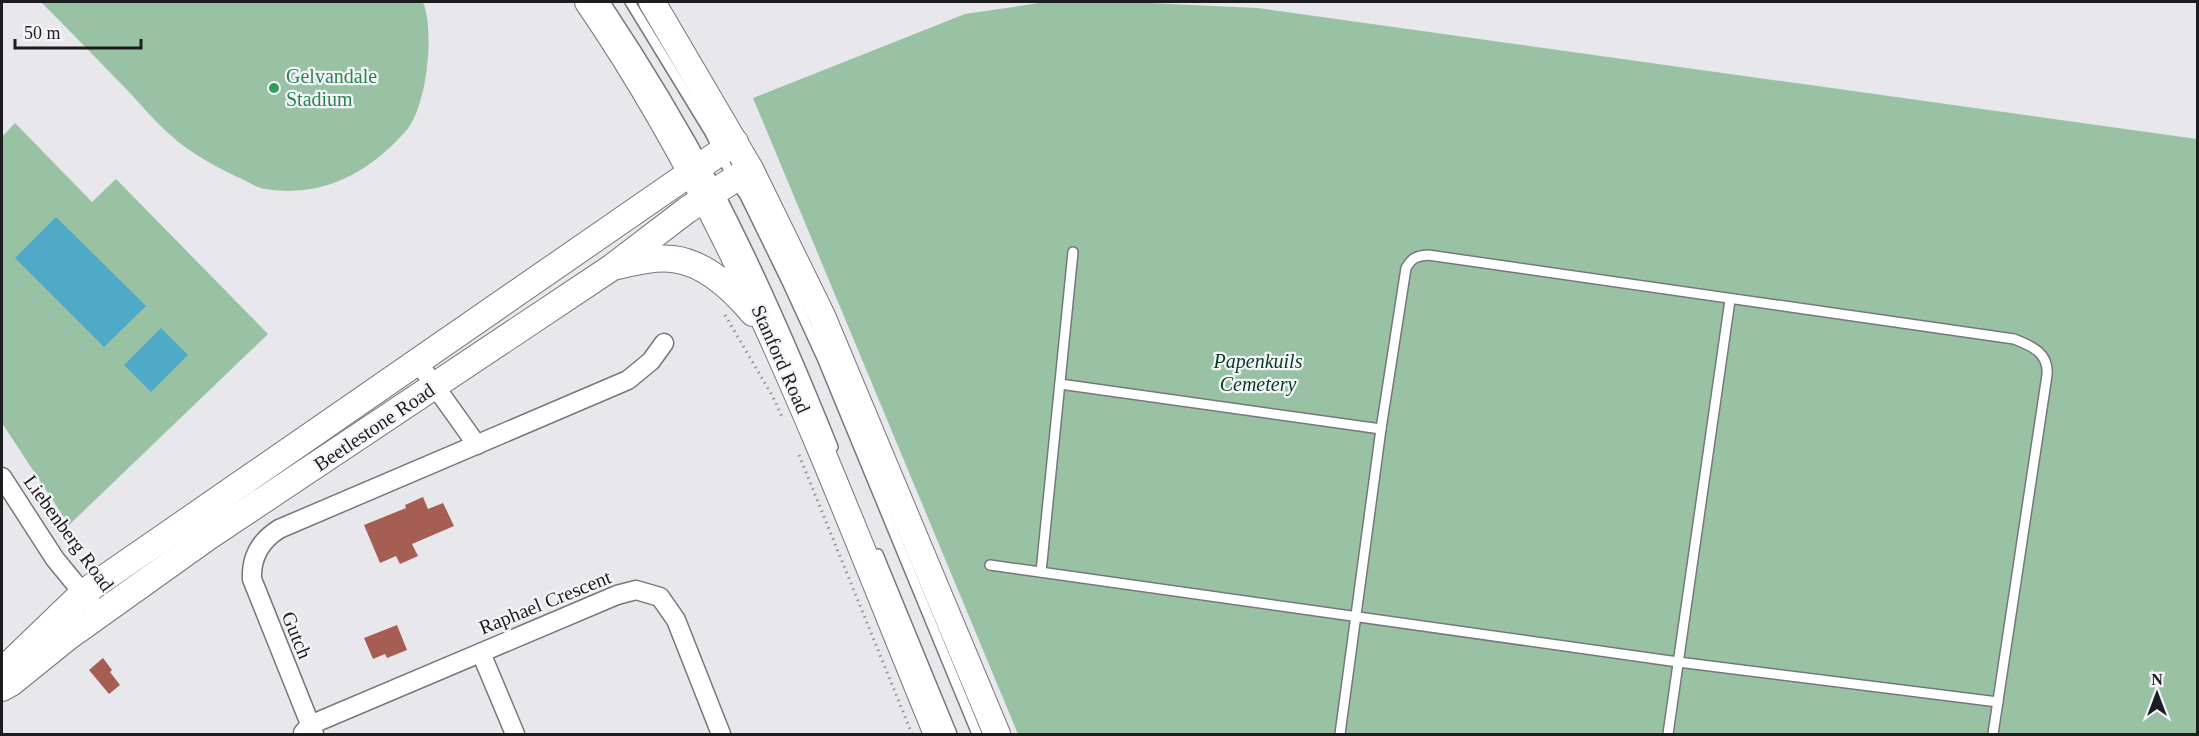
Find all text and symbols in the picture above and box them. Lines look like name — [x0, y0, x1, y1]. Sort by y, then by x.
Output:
scale bar — [15, 12, 141, 50]
text: 50 m — [24, 23, 61, 43]
place label: Gelvandale Stadium — [286, 65, 377, 110]
marker: Gelvandale Stadium — [267, 81, 281, 95]
street label: Stanford Road — [747, 301, 815, 417]
park label: Papenkuils Cemetery — [1213, 350, 1303, 396]
street label: Beetlestone Road — [310, 379, 438, 475]
street label: Liebenberg Road — [19, 471, 118, 596]
street label: Raphael Crescent — [476, 565, 615, 639]
street label: Gutch — [278, 608, 316, 662]
north arrow — [2127, 664, 2187, 724]
text: N — [2151, 671, 2163, 688]

